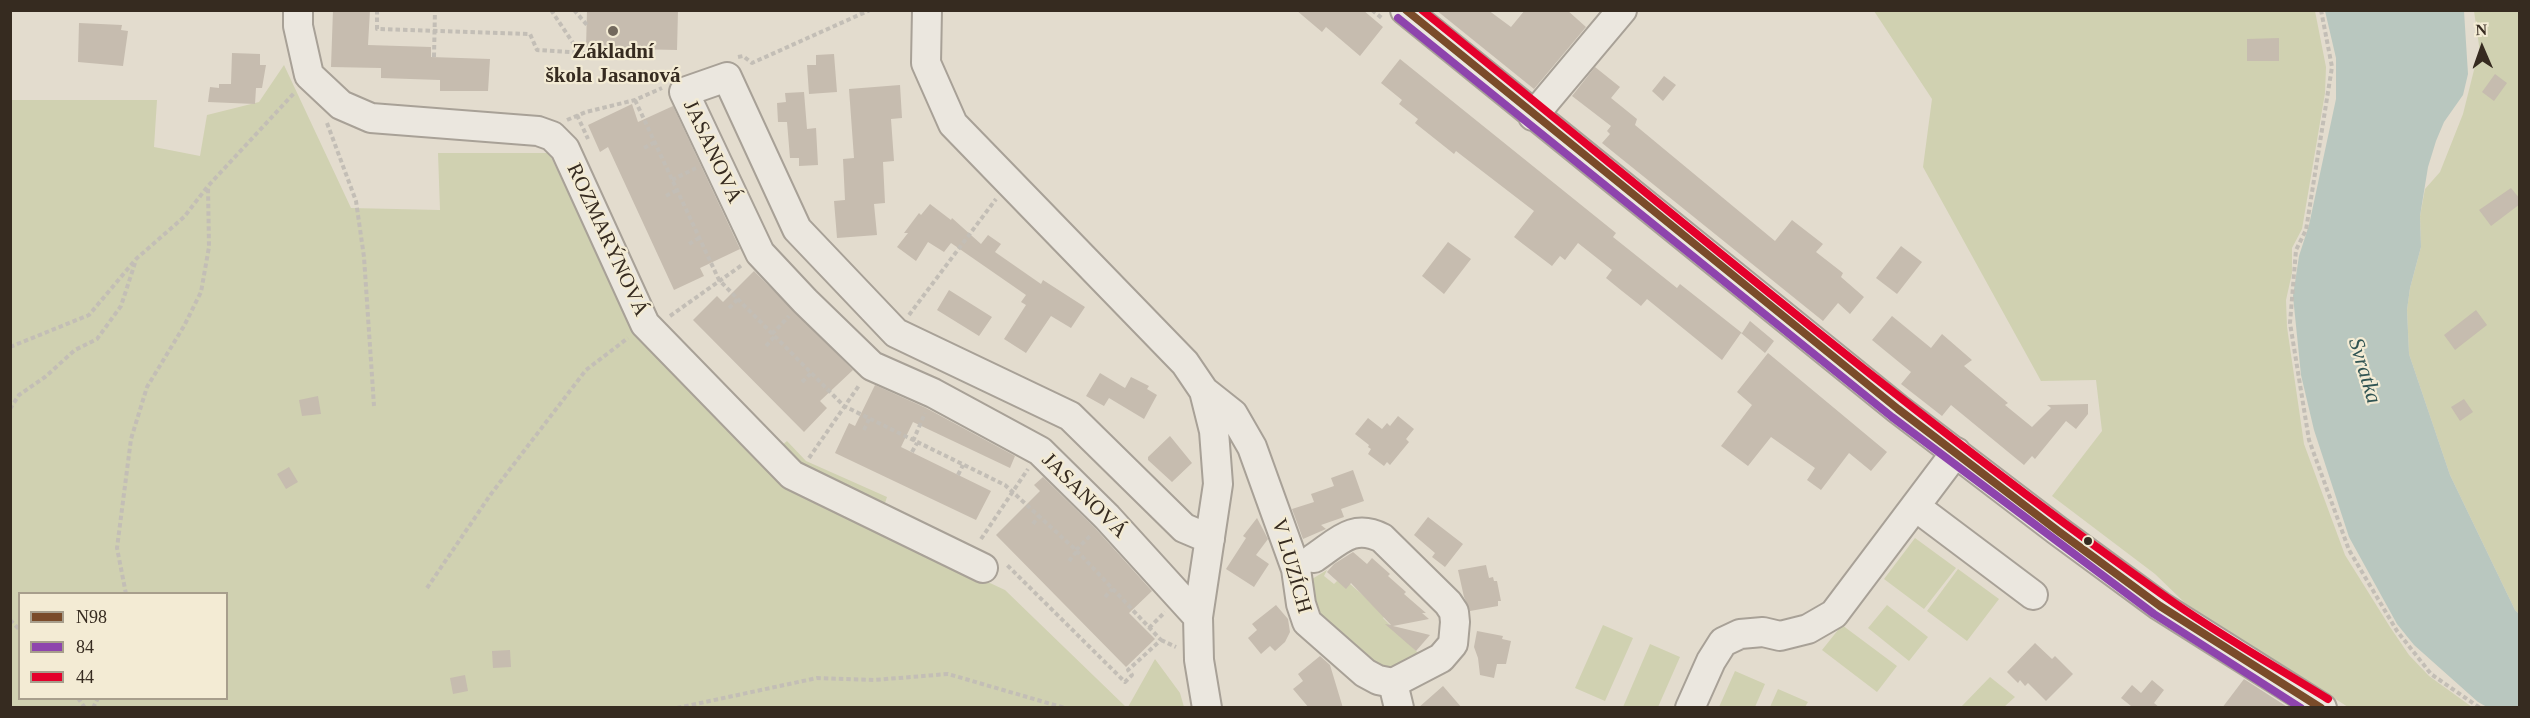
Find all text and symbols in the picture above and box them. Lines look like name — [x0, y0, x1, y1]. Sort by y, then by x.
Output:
north arrow — [2452, 18, 2512, 78]
text: N — [2475, 21, 2487, 38]
marker: Základní škola Jasanová — [606, 24, 620, 38]
place label: Základní škola Jasanová — [546, 40, 680, 90]
street label: JASANOVÁ — [677, 96, 747, 208]
street label: ROZMARÝNOVÁ — [561, 160, 653, 320]
water label: Svratka — [2342, 335, 2386, 407]
street label: JASANOVÁ — [1036, 448, 1132, 544]
street label: V LUZÍCH — [1265, 516, 1317, 616]
unlabelled marker — [2082, 535, 2094, 547]
legend — [18, 592, 228, 700]
text: N98 — [76, 607, 107, 627]
text: 84 — [76, 637, 94, 657]
text: 44 — [76, 667, 94, 687]

